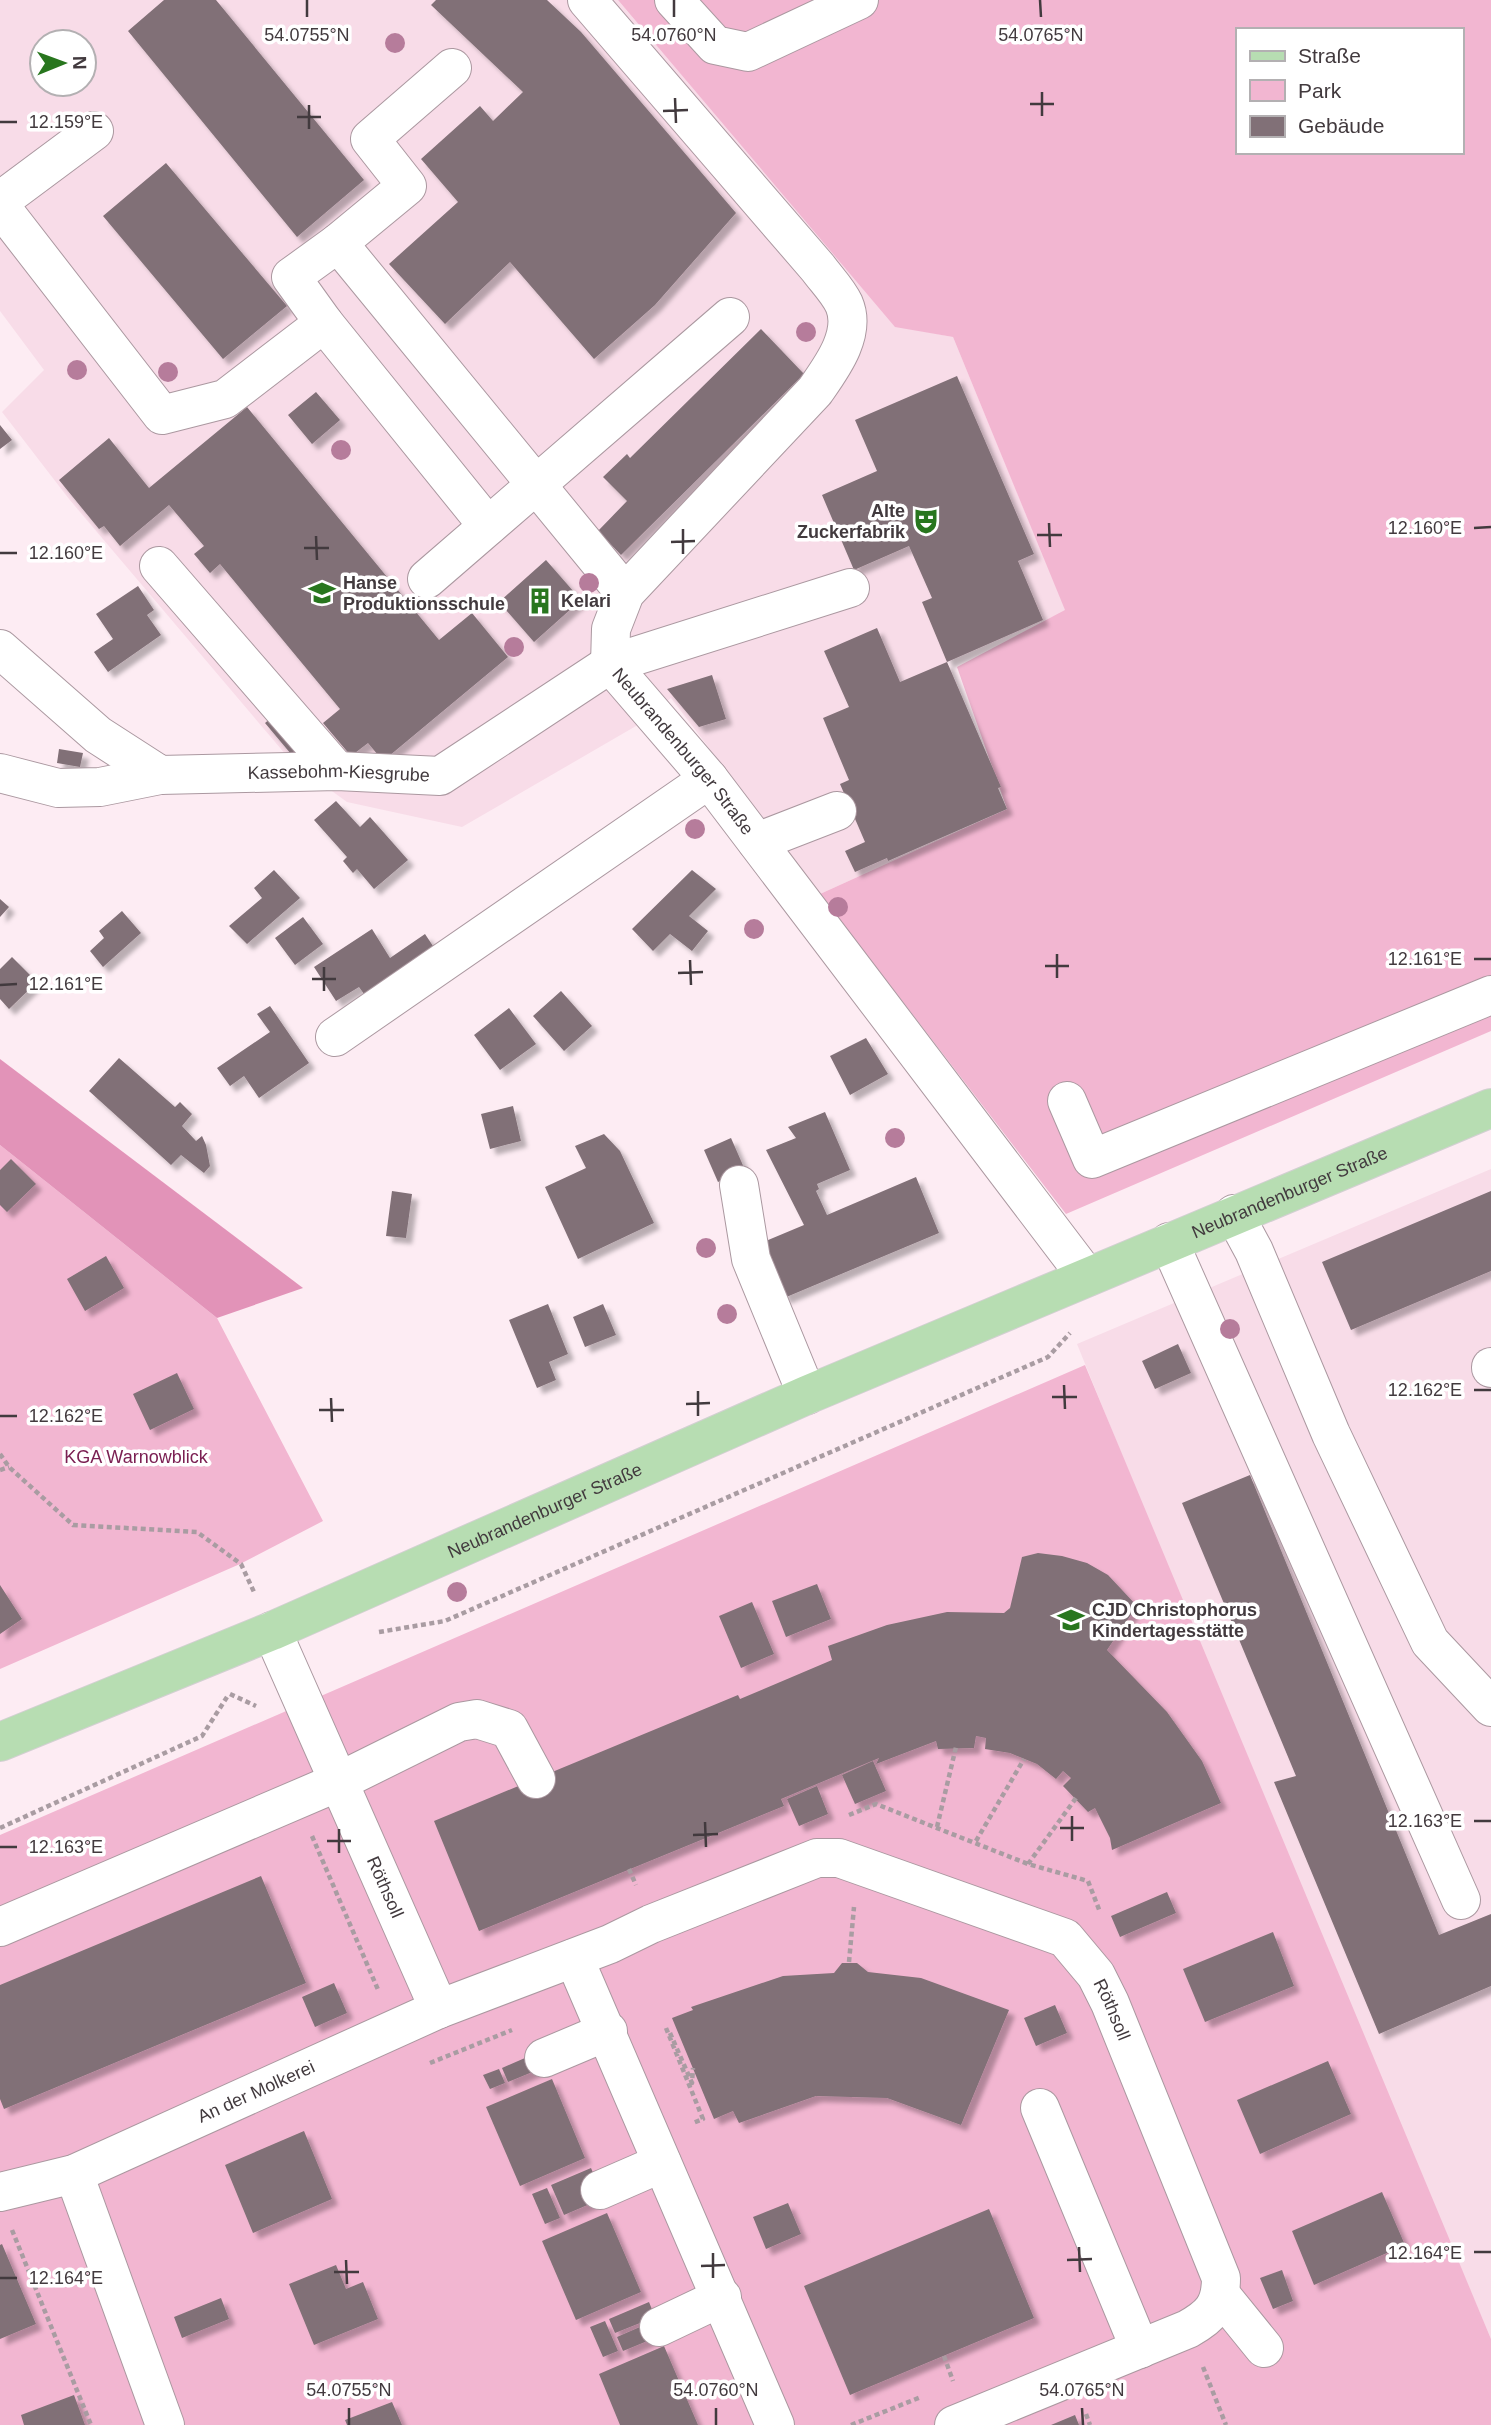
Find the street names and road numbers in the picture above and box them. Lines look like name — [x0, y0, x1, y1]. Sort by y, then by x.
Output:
street label: Neubrandenburger Straße — [608, 664, 758, 839]
street label: Kassebohm-Kiesgrube — [247, 761, 430, 785]
street label: Neubrandenburger Straße — [1189, 1143, 1391, 1242]
street label: Neubrandenburger Straße — [445, 1459, 645, 1562]
street label: Röthsoll — [363, 1853, 407, 1921]
street label: Röthsoll — [1090, 1975, 1134, 2043]
street label: An der Molkerei — [195, 2057, 318, 2127]

